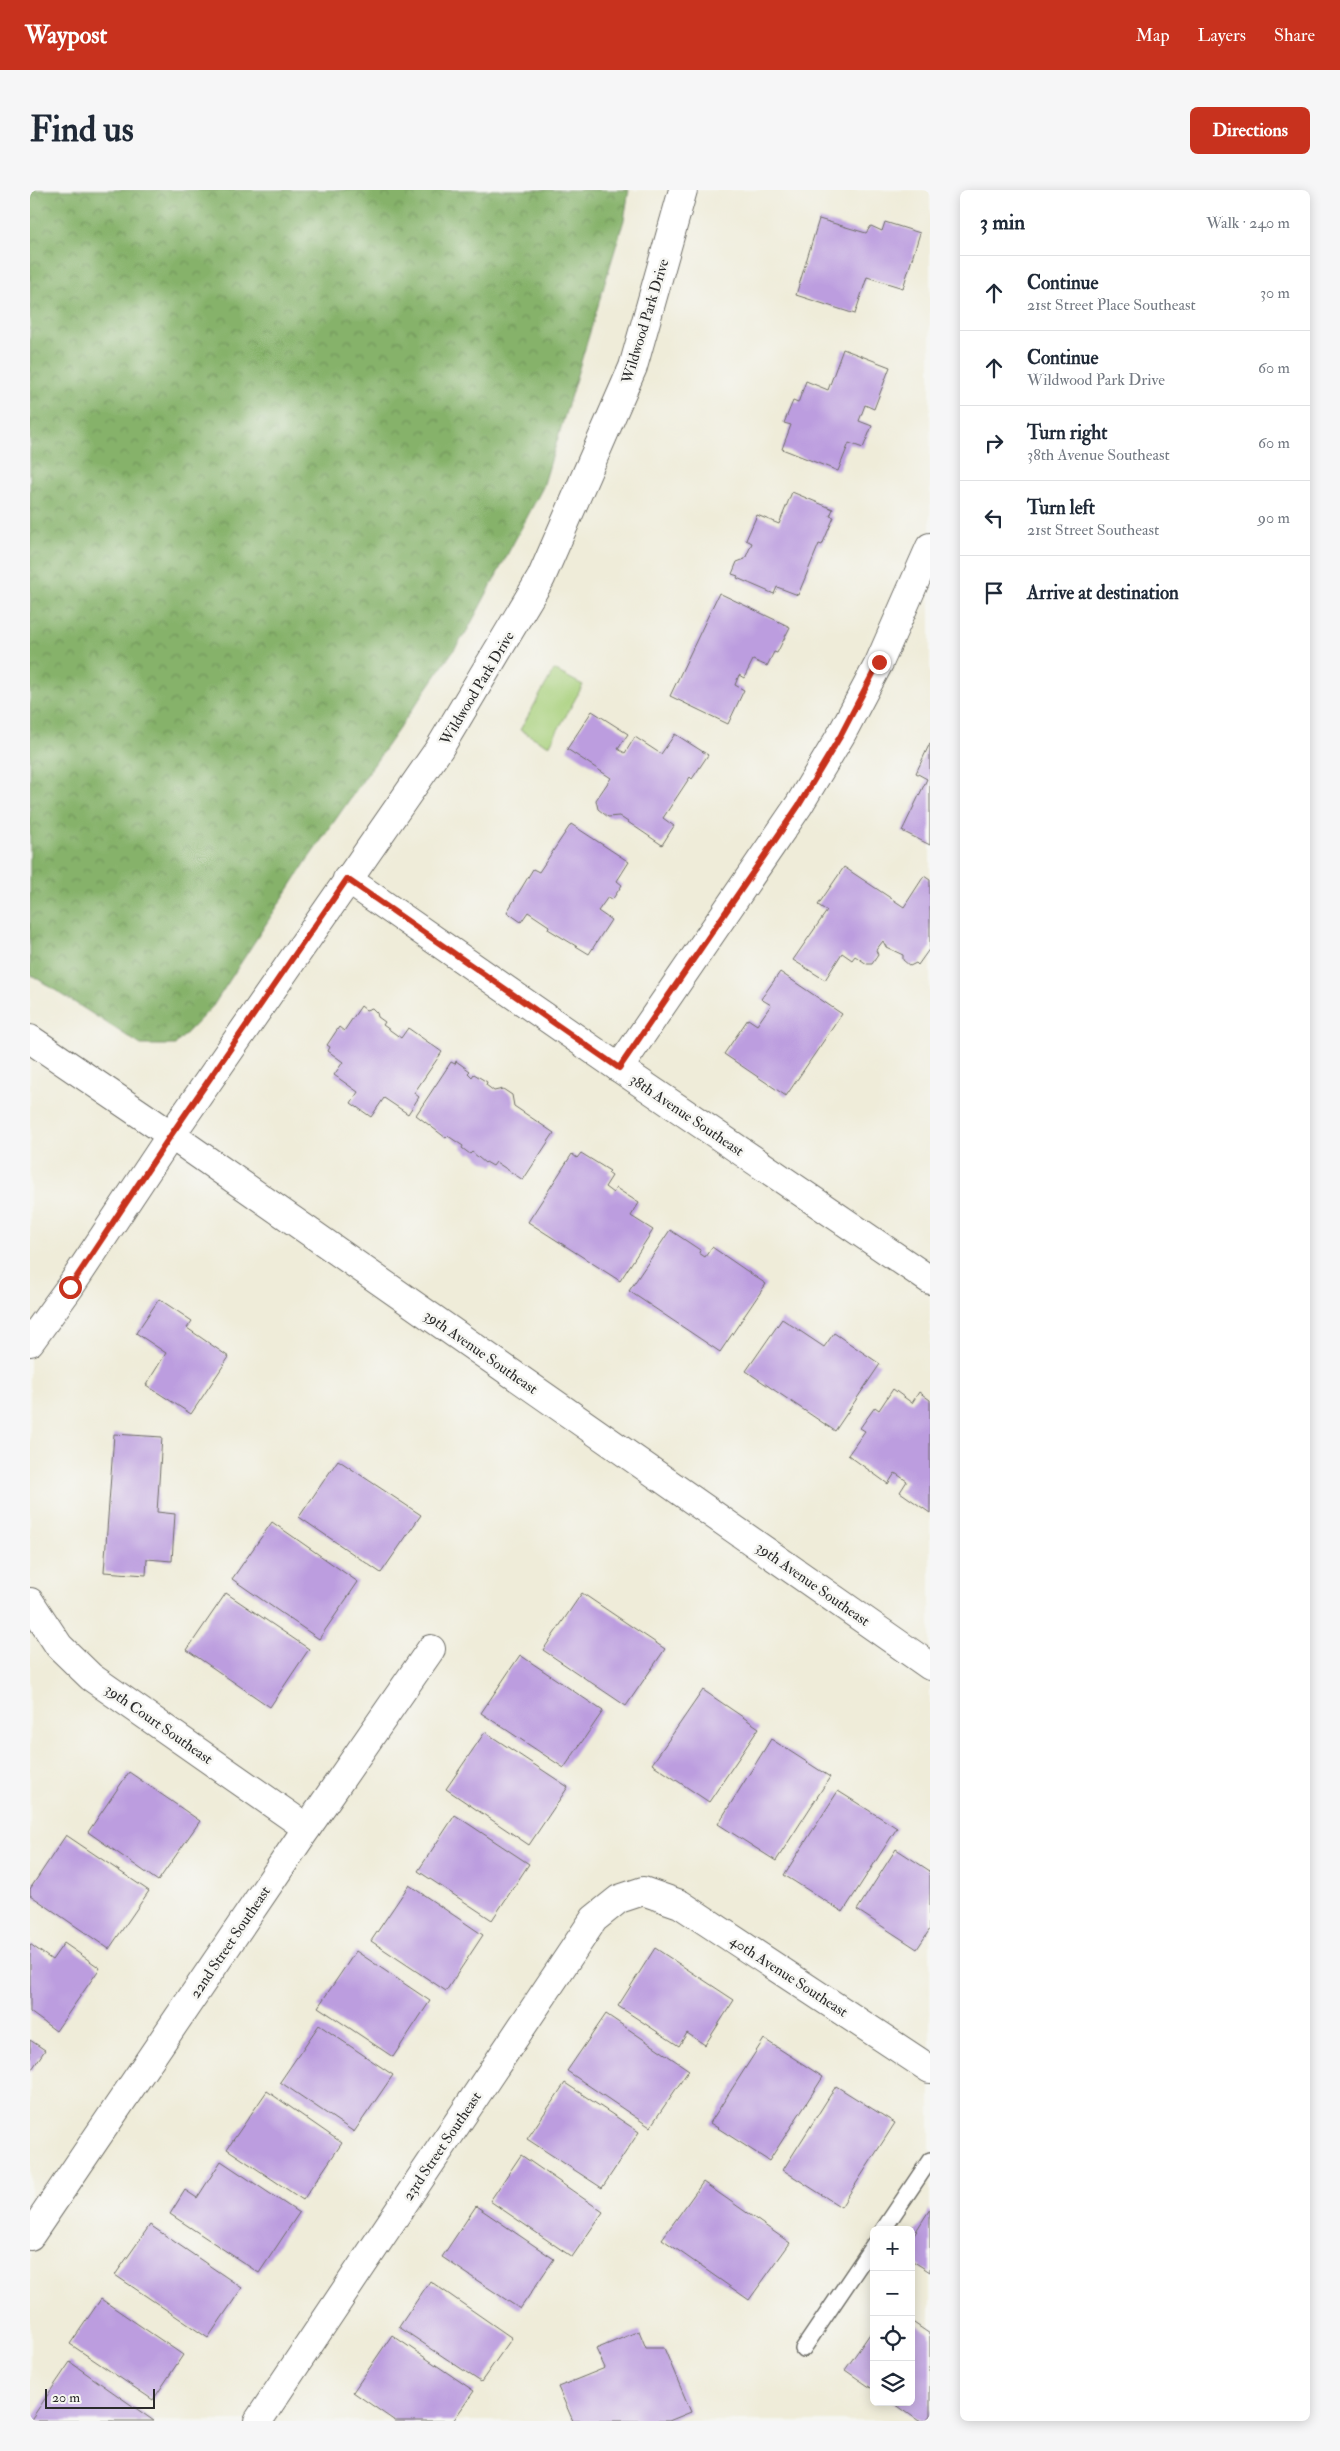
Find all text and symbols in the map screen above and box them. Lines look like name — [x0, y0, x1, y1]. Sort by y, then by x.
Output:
text: Waypost — [25, 20, 107, 51]
text: Map — [1136, 24, 1170, 47]
text: Layers — [1198, 24, 1246, 47]
text: Share — [1274, 24, 1315, 47]
button: Directions — [1190, 107, 1310, 154]
text: Find us — [30, 108, 134, 152]
text: 3 min — [980, 209, 1025, 236]
text: Walk · 240 m — [1206, 213, 1290, 233]
street label: Wildwood Park Drive — [617, 257, 673, 387]
text: Continue — [1027, 271, 1098, 295]
icon: ahead — [980, 279, 1008, 307]
text: 30 m — [1260, 283, 1290, 303]
text: 21st Street Place Southeast — [1027, 295, 1196, 315]
text: Continue — [1027, 346, 1098, 370]
icon: ahead — [980, 354, 1008, 382]
text: 60 m — [1258, 358, 1290, 378]
text: Wildwood Park Drive — [1027, 370, 1165, 390]
text: Turn right — [1027, 421, 1107, 445]
icon: right — [980, 429, 1008, 457]
text: 60 m — [1258, 433, 1290, 453]
text: 38th Avenue Southeast — [1027, 445, 1170, 465]
text: Turn left — [1027, 496, 1095, 520]
icon: left — [980, 504, 1008, 532]
text: 90 m — [1258, 508, 1290, 528]
text: 21st Street Southeast — [1027, 520, 1159, 540]
icon: arrive — [980, 579, 1008, 607]
text: Arrive at destination — [1027, 581, 1179, 605]
street label: Wildwood Park Drive — [435, 628, 519, 749]
route end — [868, 651, 891, 674]
street label: 38th Avenue Southeast — [626, 1070, 748, 1161]
route start — [59, 1276, 82, 1299]
street label: 39th Avenue Southeast — [420, 1306, 541, 1399]
street label: 39th Avenue Southeast — [752, 1538, 873, 1631]
street label: 39th Court Southeast — [101, 1680, 216, 1769]
street label: 22nd Street Southeast — [186, 1882, 275, 2002]
street label: 40th Avenue Southeast — [726, 1931, 851, 2022]
street label: 23rd Street Southeast — [399, 2088, 486, 2204]
map controls — [870, 2226, 915, 2406]
button: + — [870, 2226, 915, 2271]
button: − — [870, 2271, 915, 2316]
button: locate — [870, 2316, 915, 2361]
button: layers — [870, 2361, 915, 2406]
scale bar — [45, 2386, 155, 2409]
text: 20 m — [52, 2389, 80, 2406]

